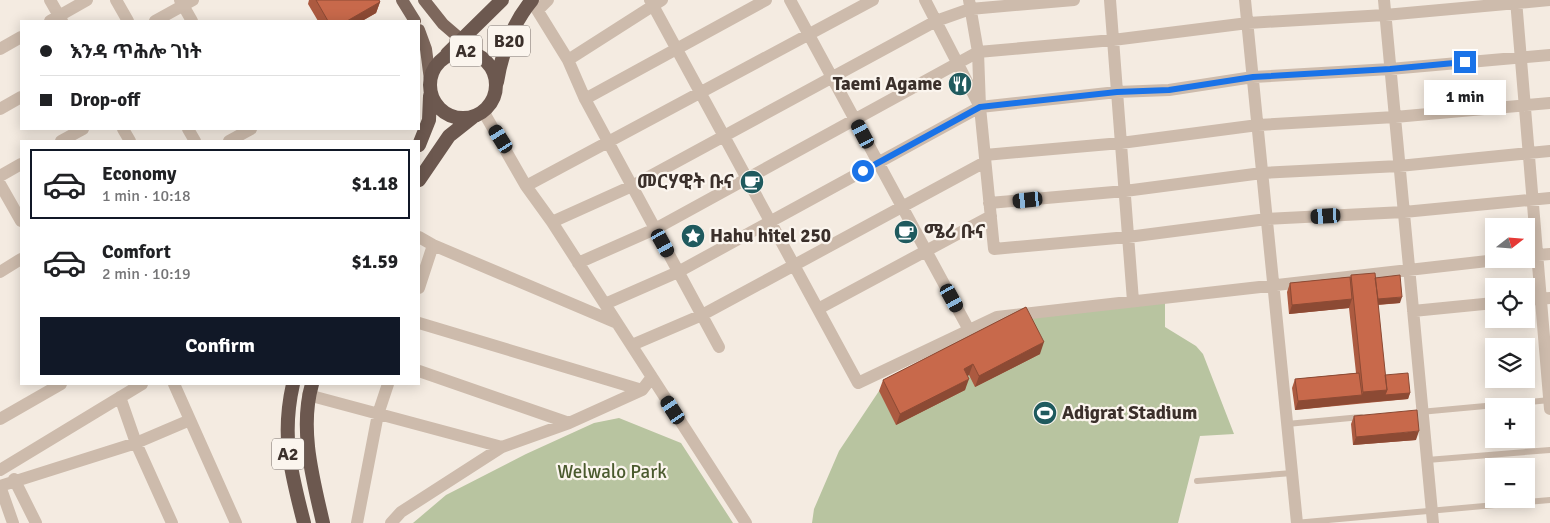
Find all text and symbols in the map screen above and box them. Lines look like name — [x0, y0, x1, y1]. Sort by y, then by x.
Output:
road number: B20 — [488, 26, 530, 56]
road number: A2 — [450, 36, 482, 66]
text: እንዳ ጥሕሎ ገነት — [70, 40, 202, 64]
route end — [1454, 51, 1476, 73]
restaurant icon: Taemi Agame — [947, 71, 973, 97]
place label: Taemi Agame — [833, 72, 942, 96]
callout: 1 min — [1424, 80, 1506, 114]
text: 1 min — [1446, 87, 1484, 107]
text: Drop-off — [70, 88, 140, 112]
car — [849, 117, 876, 151]
car — [486, 122, 515, 156]
route start — [852, 160, 874, 182]
icon: car — [42, 162, 87, 207]
text: Economy — [102, 162, 176, 186]
cafe icon: መርሃዊት ቡና — [739, 169, 765, 195]
place label: መርሃዊት ቡና — [637, 170, 734, 194]
text: $1.18 — [352, 172, 398, 196]
text: 1 min · 10:18 — [102, 186, 191, 206]
car — [1012, 191, 1043, 209]
car — [1310, 208, 1341, 224]
north arrow — [1485, 218, 1535, 268]
map controls — [1485, 218, 1535, 508]
cafe icon: ሜሪ ቡና — [893, 219, 919, 245]
place label: ሜሪ ቡና — [924, 220, 986, 244]
place icon: Hahu hitel 250 — [680, 223, 706, 249]
place label: Hahu hitel 250 — [710, 224, 831, 248]
car — [649, 226, 676, 260]
icon: car — [42, 240, 87, 285]
text: Comfort — [102, 240, 171, 264]
text: $1.59 — [352, 250, 398, 274]
text: 2 min · 10:19 — [102, 264, 191, 284]
button: locate — [1485, 278, 1535, 328]
car — [938, 281, 965, 315]
button: Confirm — [40, 317, 400, 375]
button: layers — [1485, 338, 1535, 388]
car — [658, 393, 687, 427]
button: + — [1485, 398, 1535, 448]
sports icon: Adigrat Stadium — [1032, 400, 1058, 426]
place label: Adigrat Stadium — [1062, 401, 1197, 425]
road number: A2 — [272, 438, 304, 469]
button: − — [1485, 458, 1535, 508]
park label: Welwalo Park — [557, 460, 667, 484]

